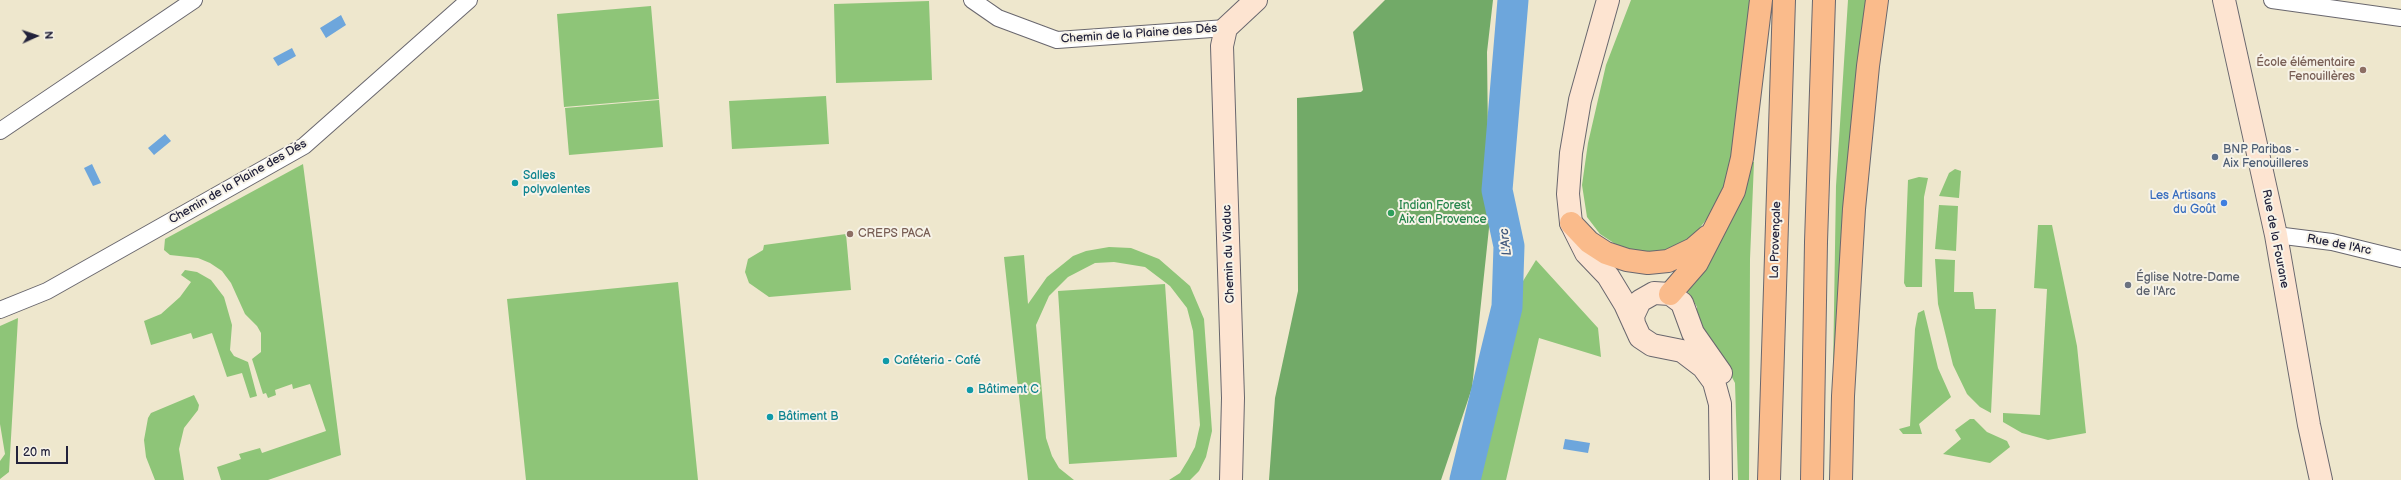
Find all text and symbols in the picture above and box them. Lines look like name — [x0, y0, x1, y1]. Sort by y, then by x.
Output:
north arrow — [16, 16, 56, 56]
street label: Chemin de la Plaine des Dés — [1060, 21, 1218, 47]
text: N — [42, 31, 55, 40]
place label: École élémentaire Fenouillères — [2256, 56, 2355, 84]
marker: École élémentaire Fenouillères — [2358, 65, 2368, 75]
street label: Chemin de la Plaine des Dés — [167, 137, 309, 227]
place label: BNP Paribas - Aix Fenouilleres — [2223, 143, 2308, 171]
marker: BNP Paribas - Aix Fenouilleres — [2210, 152, 2220, 162]
place label: Salles polyvalentes — [523, 169, 590, 197]
marker: Salles polyvalentes — [510, 178, 520, 188]
street label: Rue de la Fourane — [2258, 188, 2292, 290]
place label: Les Artisans du Goût — [2149, 189, 2216, 217]
marker: Les Artisans du Goût — [2219, 198, 2229, 208]
place label: Indian Forest Aix en Provence — [1399, 199, 1487, 227]
street label: La Provençale — [1767, 201, 1785, 279]
street label: Chemin du Viaduc — [1220, 204, 1238, 304]
marker: Indian Forest Aix en Provence — [1386, 208, 1396, 218]
place label: CREPS PACA — [858, 227, 931, 241]
water label: L'Arc — [1497, 227, 1515, 257]
marker: CREPS PACA — [845, 229, 855, 239]
street label: Rue de l'Arc — [2306, 232, 2372, 258]
place label: Église Notre-Dame de l'Arc — [2136, 271, 2240, 299]
marker: Église Notre-Dame de l'Arc — [2123, 280, 2133, 290]
place label: Caféteria - Café — [894, 354, 981, 368]
marker: Caféteria - Café — [881, 356, 891, 366]
place label: Bâtiment C — [978, 383, 1039, 397]
marker: Bâtiment C — [965, 385, 975, 395]
place label: Bâtiment B — [778, 410, 838, 424]
marker: Bâtiment B — [765, 412, 775, 422]
scale bar — [18, 438, 70, 464]
text: 20 m — [23, 445, 50, 460]

